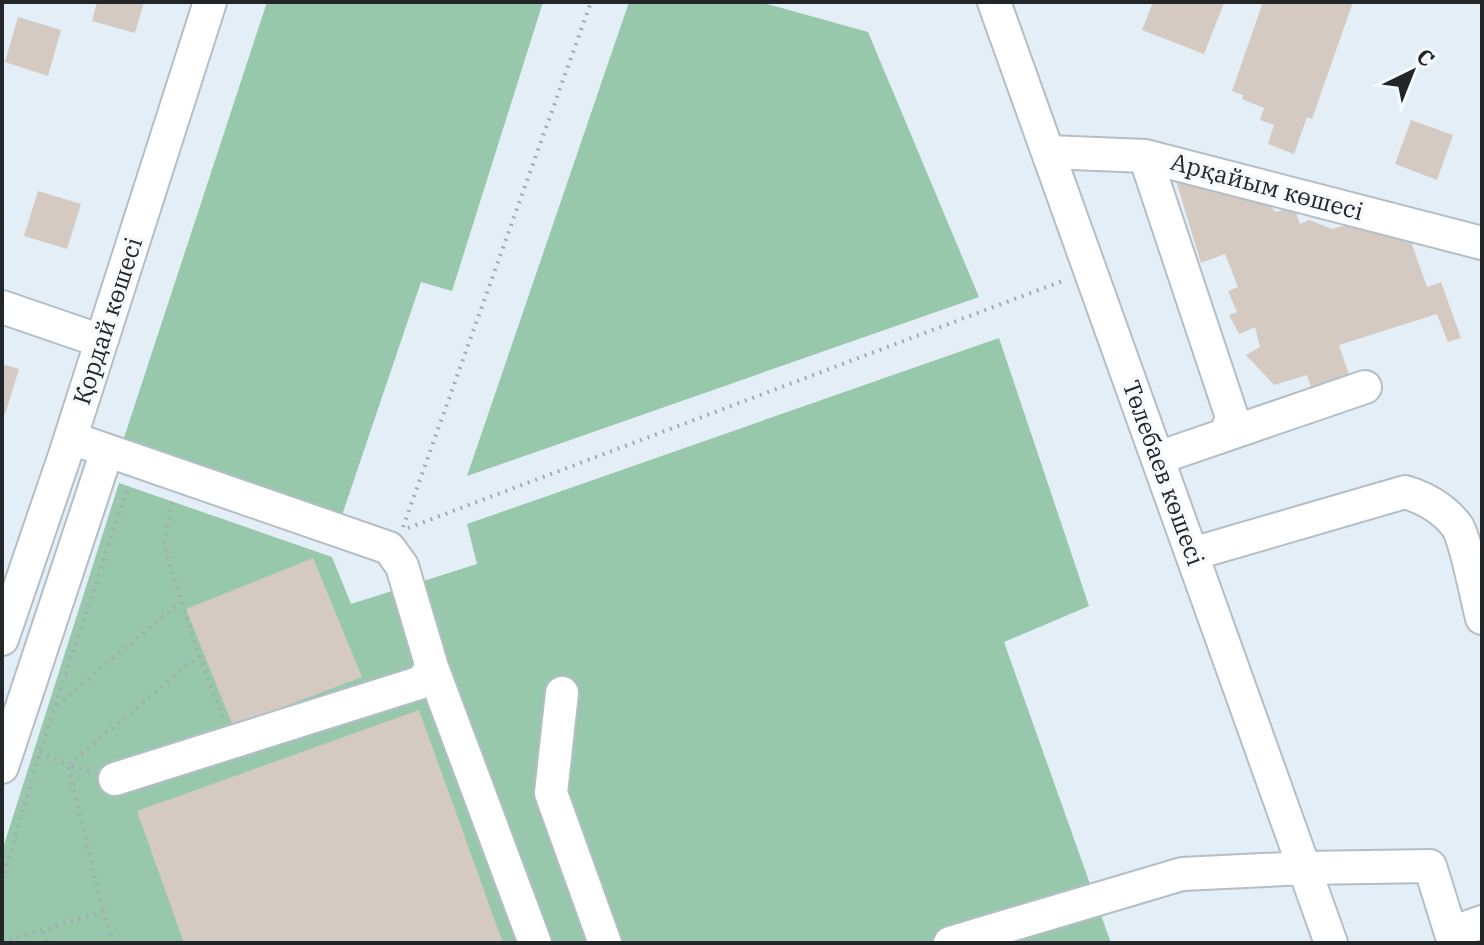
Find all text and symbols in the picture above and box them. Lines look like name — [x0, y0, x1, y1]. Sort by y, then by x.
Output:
north arrow — [1372, 32, 1452, 112]
text: С — [1411, 41, 1441, 73]
street label: Арқайым көшесі — [1167, 145, 1367, 227]
street label: Қордай көшесі — [65, 233, 149, 408]
street label: Төлебаев көшесі — [1116, 376, 1212, 570]

